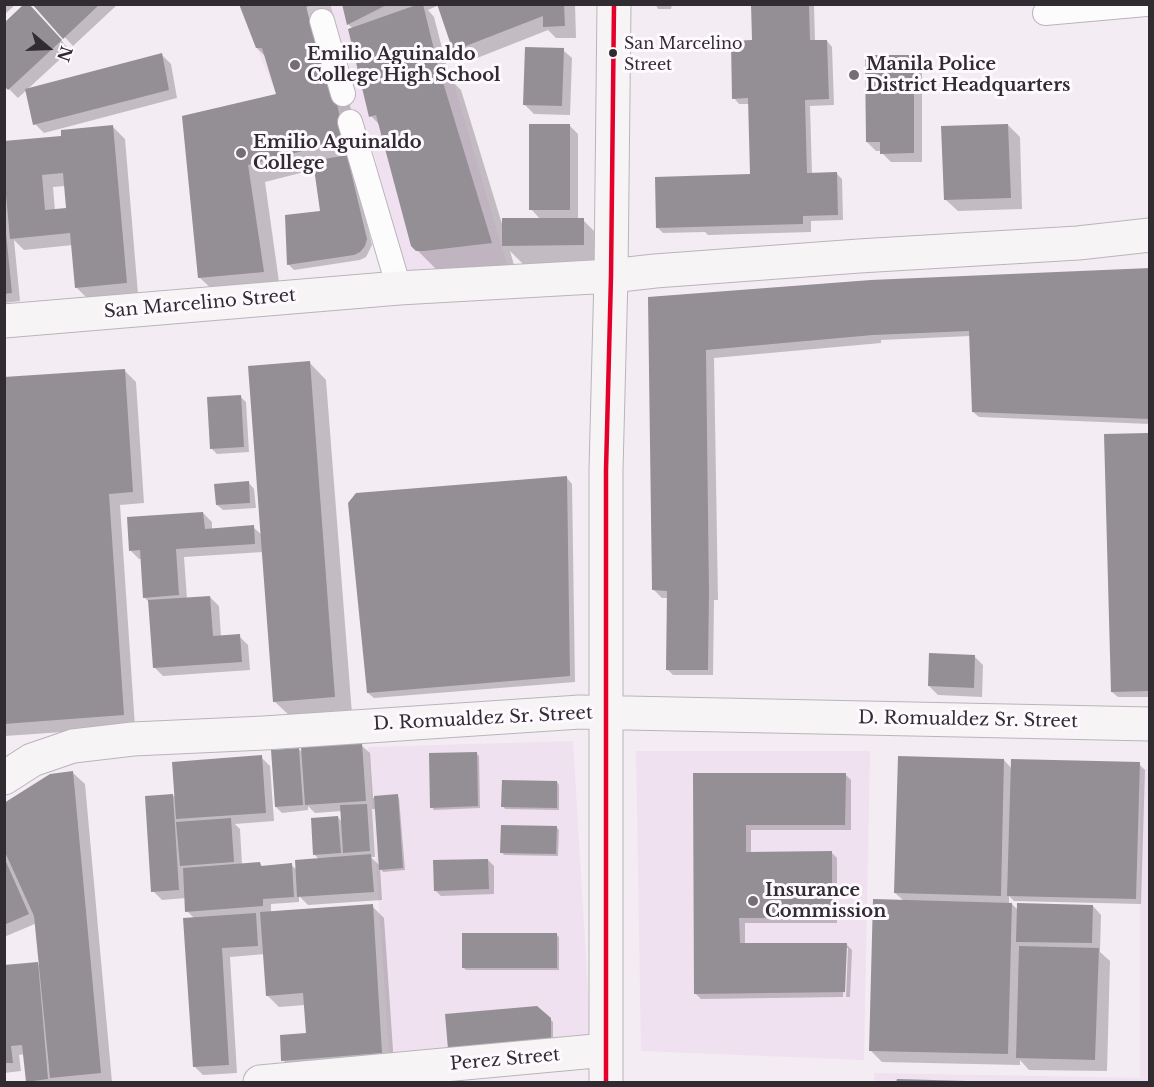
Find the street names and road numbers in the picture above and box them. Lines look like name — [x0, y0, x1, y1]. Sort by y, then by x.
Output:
street label: San Marcelino Street — [103, 285, 297, 323]
street label: D. Romualdez Sr. Street — [373, 702, 593, 736]
street label: D. Romualdez Sr. Street — [858, 707, 1078, 733]
street label: Perez Street — [449, 1044, 561, 1076]

